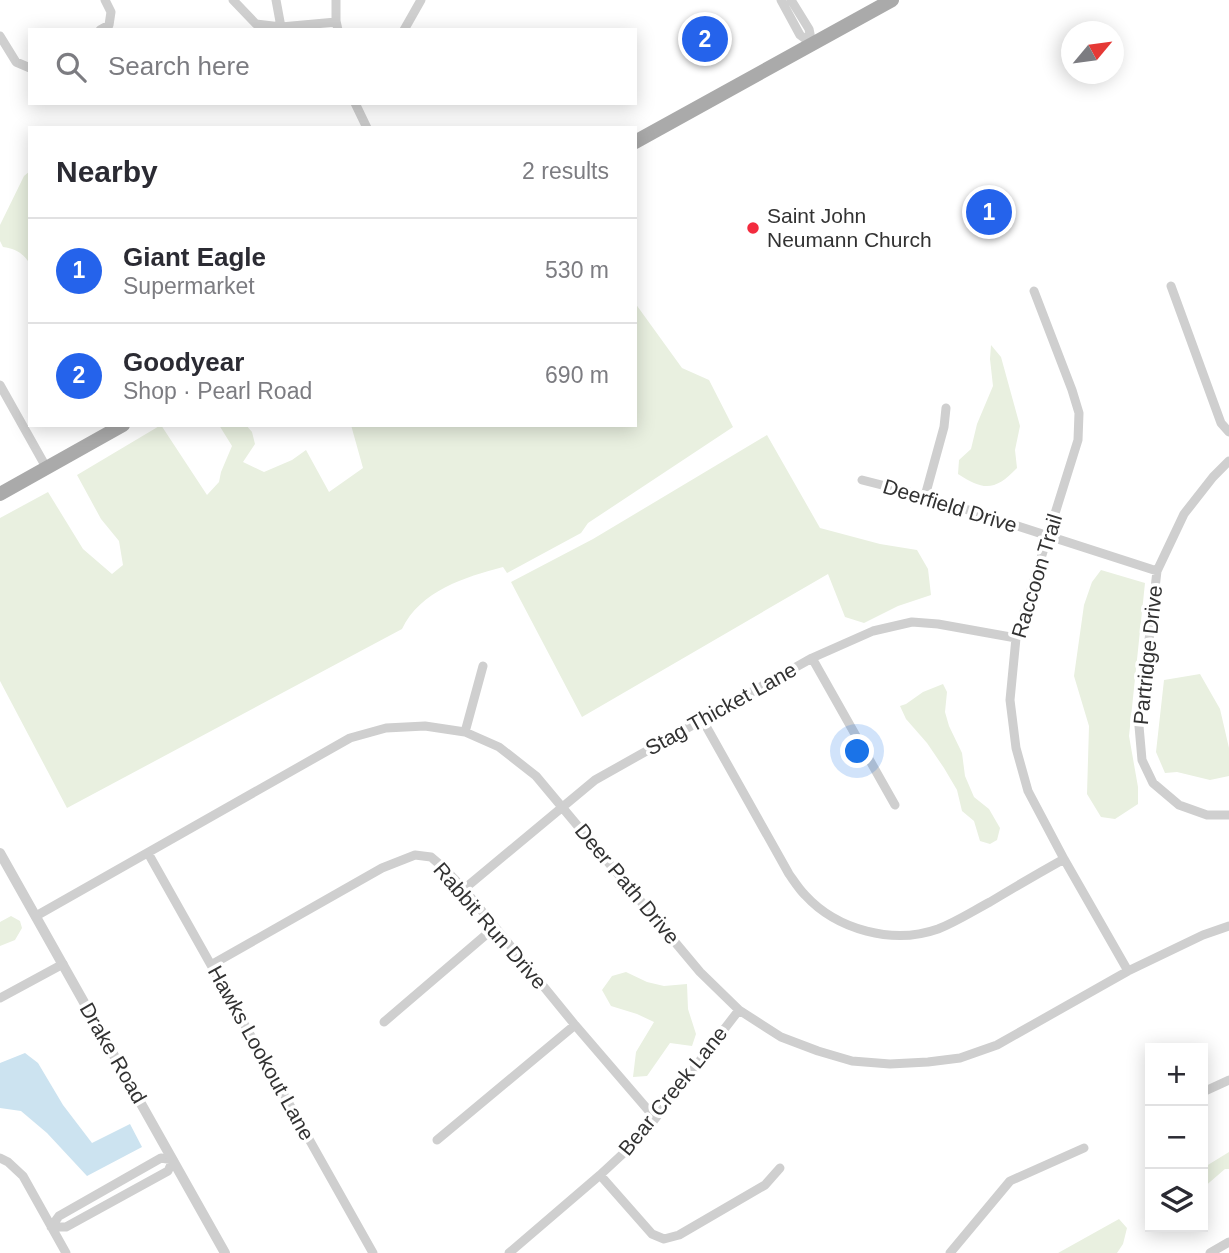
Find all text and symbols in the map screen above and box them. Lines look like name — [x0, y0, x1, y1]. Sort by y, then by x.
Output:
pin: 2 — [682, 13, 728, 65]
north arrow — [1061, 21, 1124, 84]
search box — [28, 28, 637, 105]
icon: search — [52, 48, 90, 86]
text: Search here — [108, 51, 250, 81]
text: Nearby — [56, 155, 158, 188]
text: 2 results — [522, 158, 609, 184]
pin: 1 — [966, 186, 1012, 238]
place label: Saint John Neumann Church — [767, 204, 932, 251]
marker: Saint John Neumann Church — [745, 220, 761, 236]
text: Giant Eagle — [123, 242, 266, 272]
text: 1 — [73, 257, 85, 283]
text: 530 m — [545, 257, 609, 283]
text: Supermarket — [123, 273, 255, 299]
text: Goodyear — [123, 347, 244, 377]
text: 2 — [73, 362, 85, 388]
text: 690 m — [545, 362, 609, 388]
text: Shop · Pearl Road — [123, 378, 312, 404]
street label: Deerfield Drive — [880, 474, 1020, 537]
street label: Raccoon Trail — [1007, 511, 1066, 641]
street label: Partridge Drive — [1129, 584, 1166, 726]
street label: Stag Thicket Lane — [641, 658, 800, 760]
your location — [840, 734, 874, 768]
street label: Deer Path Drive — [571, 819, 684, 948]
street label: Rabbit Run Drive — [429, 858, 552, 994]
street label: Hawks Lookout Lane — [204, 961, 319, 1144]
street label: Drake Road — [75, 998, 151, 1107]
street label: Bear Creek Lane — [614, 1022, 732, 1160]
map controls — [1145, 1043, 1208, 1232]
button: + — [1145, 1043, 1208, 1106]
button: − — [1145, 1106, 1208, 1169]
button: layers — [1145, 1169, 1208, 1232]

